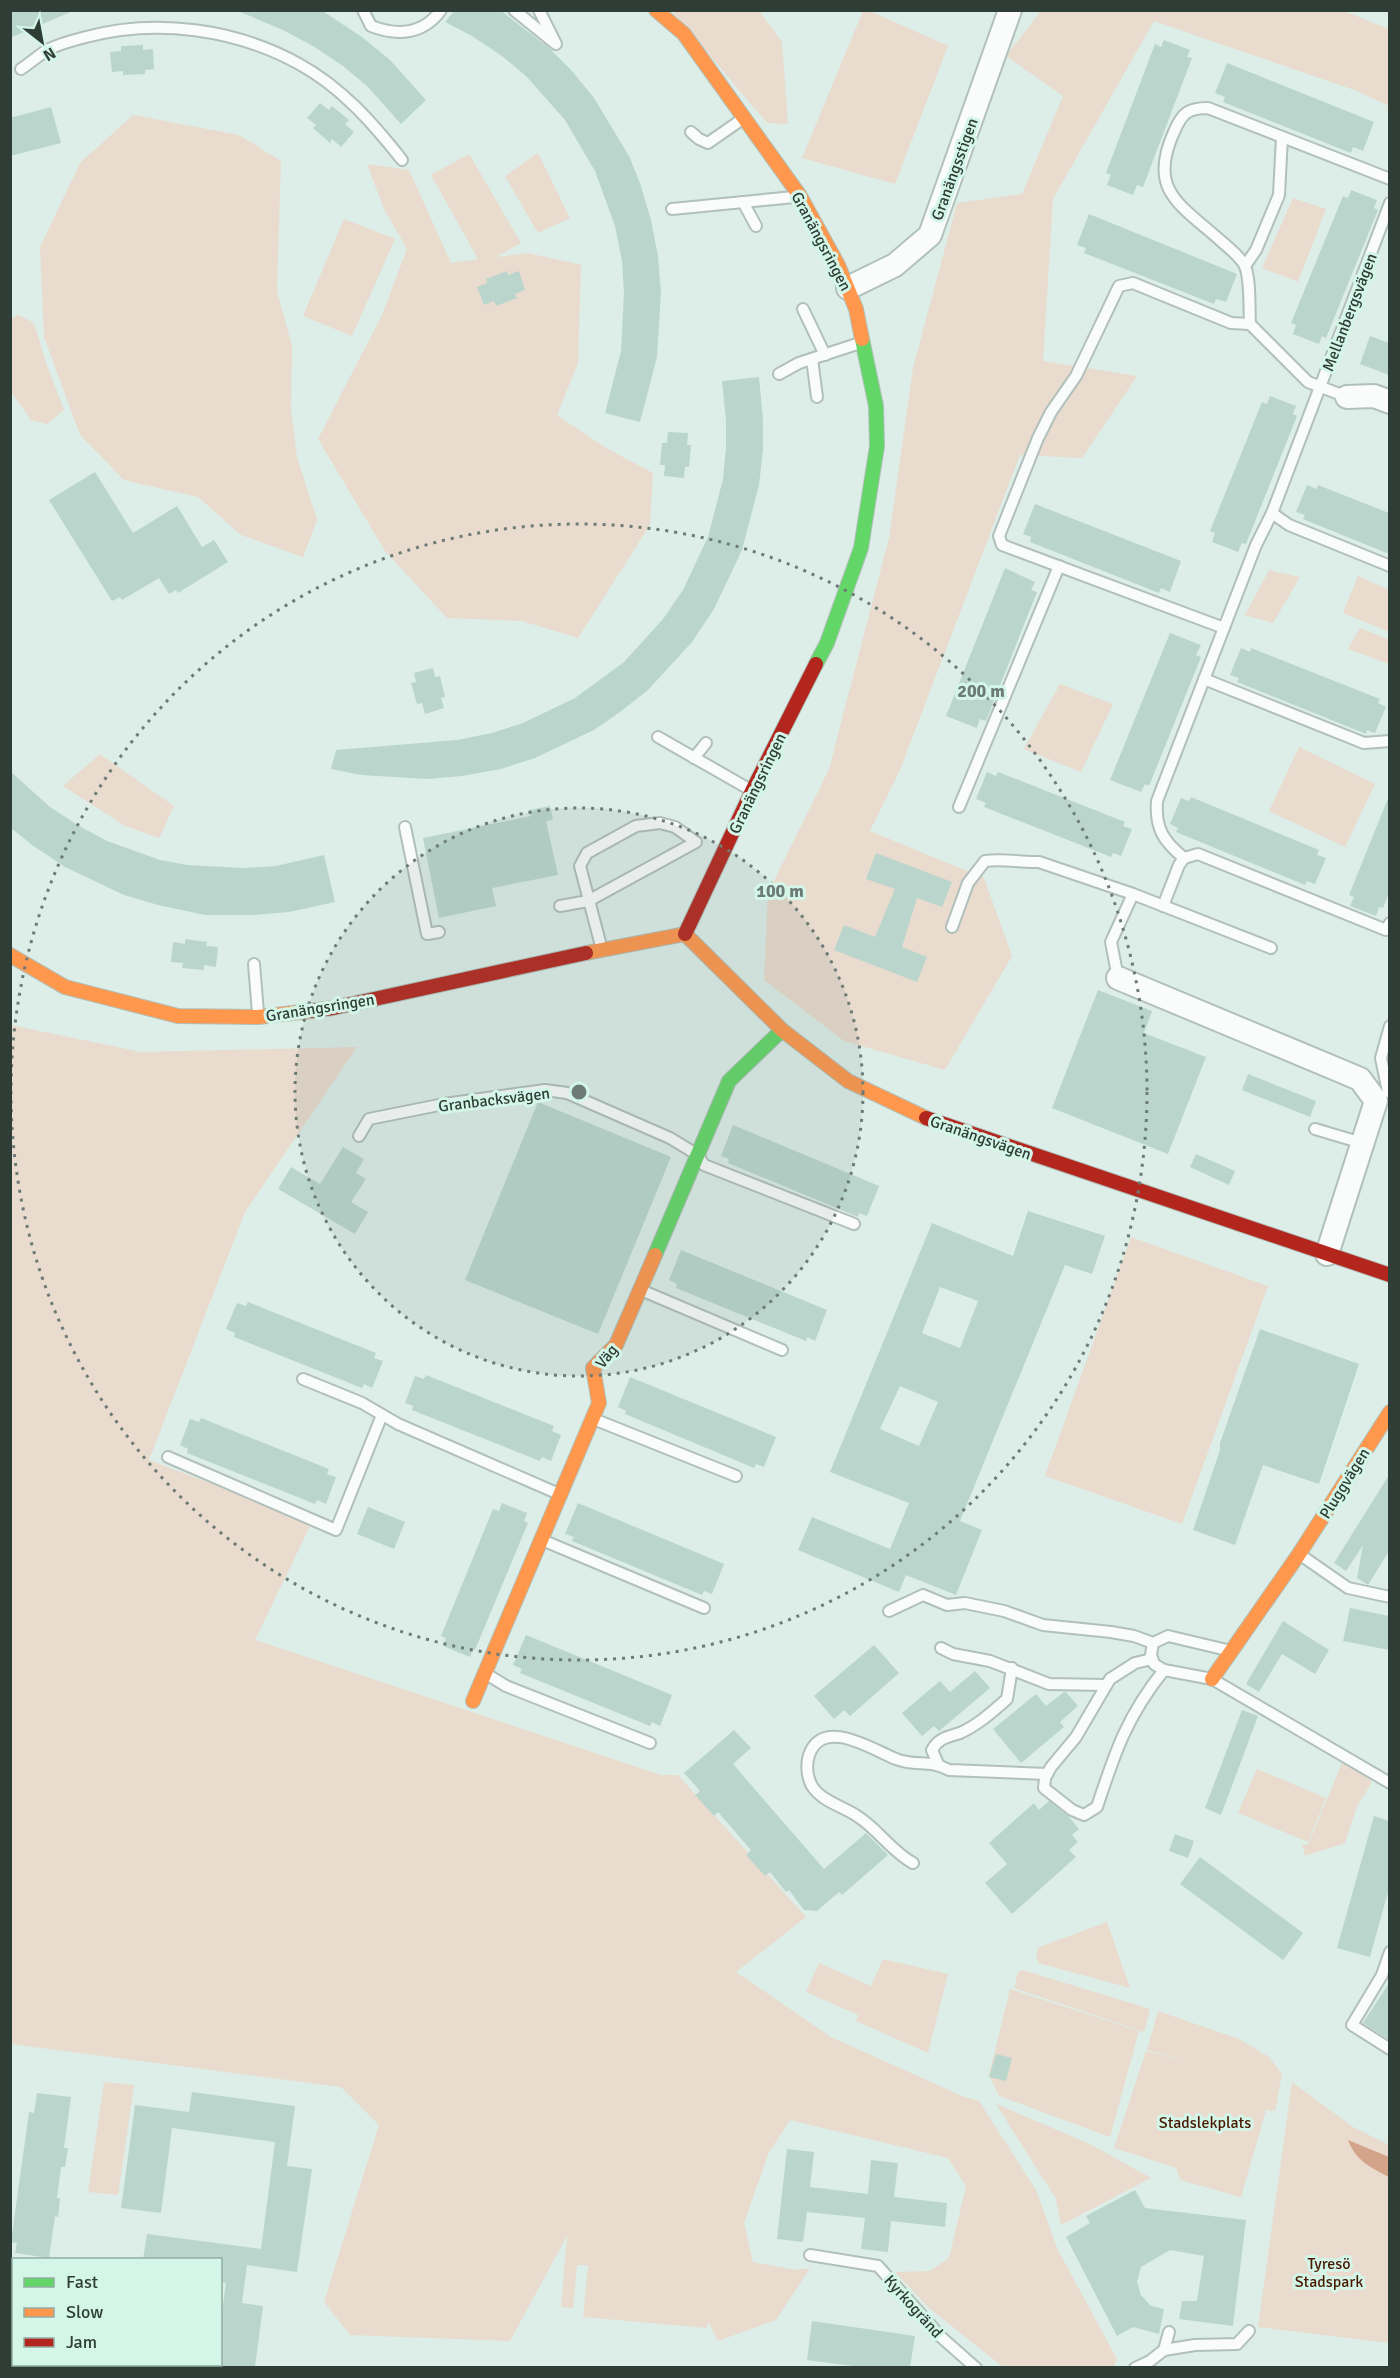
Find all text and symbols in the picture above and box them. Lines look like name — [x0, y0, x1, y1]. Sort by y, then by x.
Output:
north arrow — [12, 12, 72, 72]
text: N — [39, 43, 59, 65]
street label: Granängsstigen — [927, 115, 983, 223]
street label: Granängsringen — [787, 188, 856, 295]
street label: Mellanbergsvägen — [1318, 250, 1382, 374]
text: 200 m — [957, 680, 1005, 702]
street label: Granängsringen — [725, 730, 791, 837]
text: 100 m — [756, 880, 804, 902]
street label: Granängsringen — [264, 990, 376, 1026]
centre of rings — [569, 1082, 589, 1102]
street label: Granbacksvägen — [437, 1083, 551, 1117]
street label: Granängsvägen — [927, 1111, 1034, 1165]
street label: Väg — [591, 1341, 622, 1373]
street label: Pluggvägen — [1315, 1444, 1374, 1523]
park label: Stadslekplats — [1159, 2113, 1251, 2133]
park label: Tyresö Stadspark — [1295, 2254, 1363, 2292]
legend — [12, 2258, 222, 2366]
text: Fast — [66, 2271, 98, 2293]
street label: Kyrkogränd — [880, 2271, 947, 2342]
text: Slow — [66, 2301, 103, 2323]
text: Jam — [66, 2331, 97, 2353]

